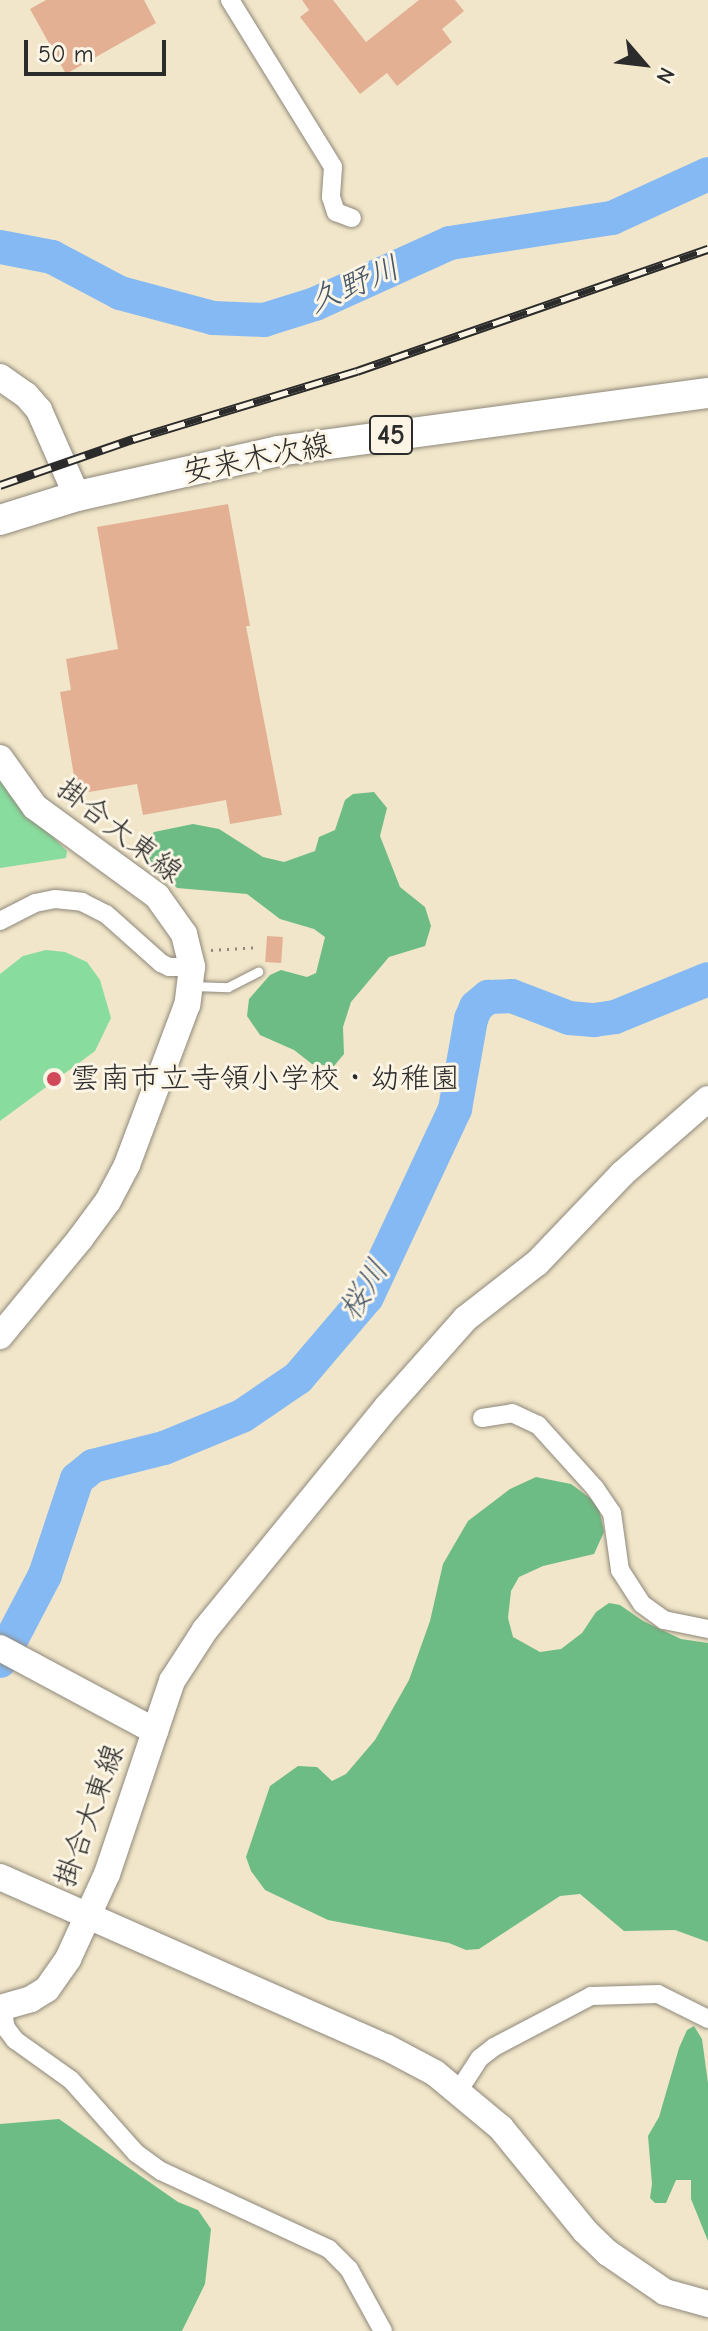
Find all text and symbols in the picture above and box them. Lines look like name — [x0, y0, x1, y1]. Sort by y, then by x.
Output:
scale bar — [28, 24, 170, 74]
north arrow — [604, 24, 684, 104]
text: 50 m — [38, 40, 94, 68]
text: N — [650, 63, 680, 88]
water label: 久野川 — [302, 249, 406, 321]
road number: 45 — [369, 411, 413, 459]
street label: 安来木次線 — [180, 427, 334, 491]
street label: 掛合大東線 — [49, 771, 189, 891]
place label: 雲南市立寺領小学校・幼稚園 — [70, 1061, 460, 1097]
marker: 雲南市立寺領小学校・幼稚園 — [45, 1070, 63, 1088]
water label: 桜川 — [331, 1253, 397, 1327]
street label: 掛合大東線 — [47, 1739, 133, 1893]

